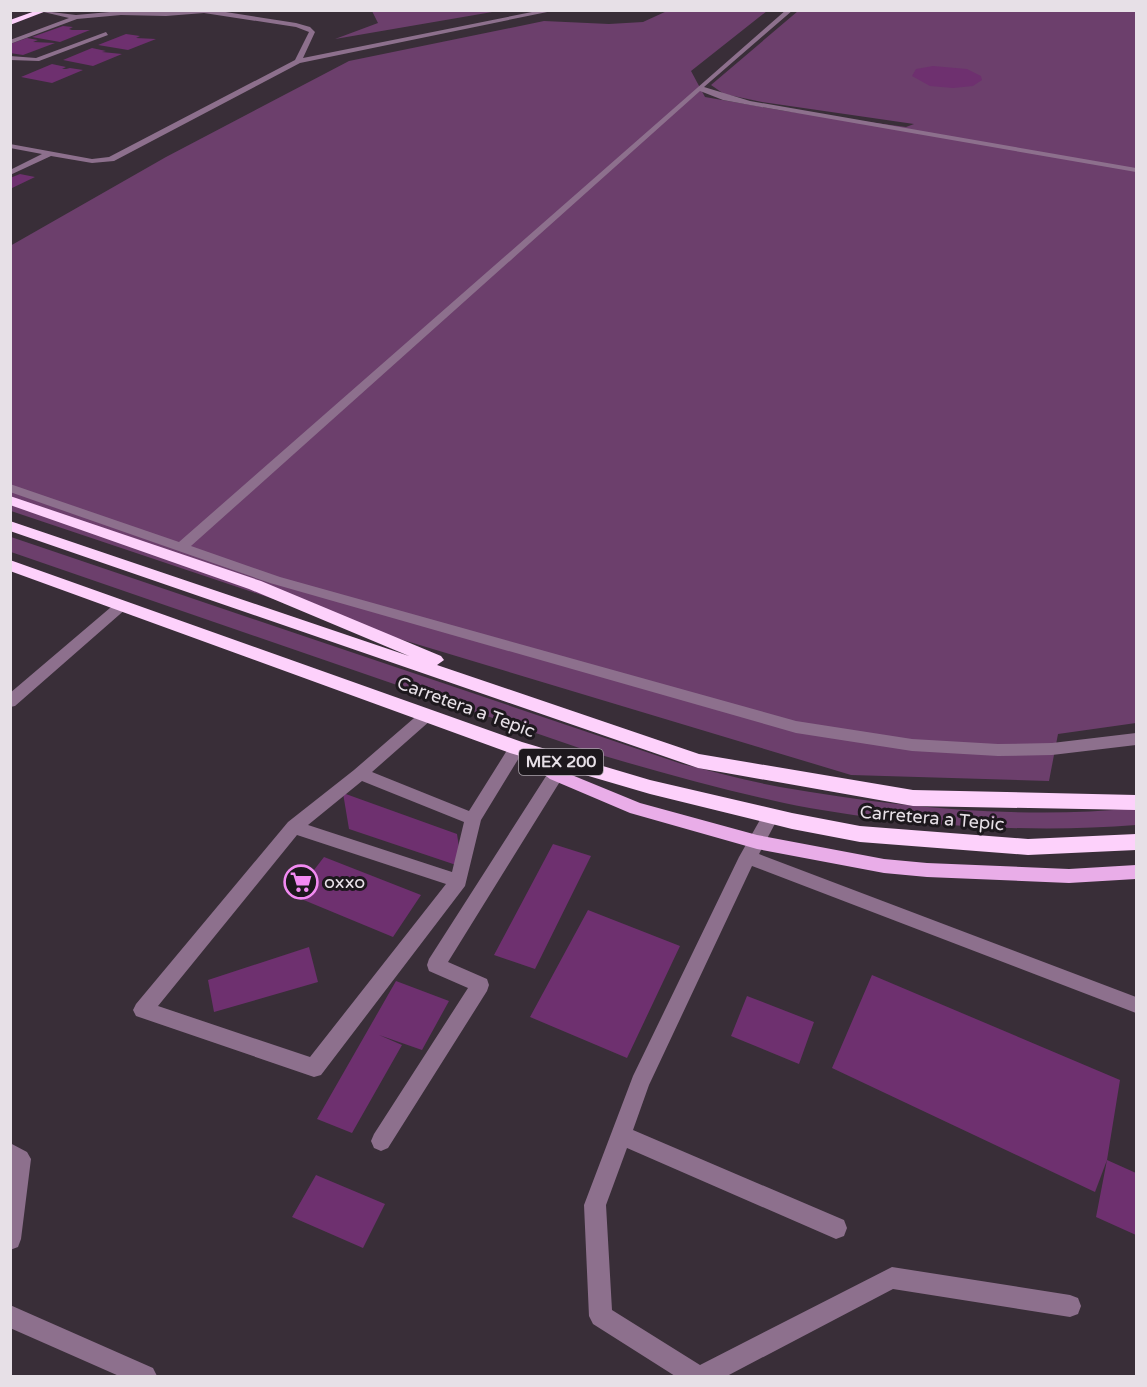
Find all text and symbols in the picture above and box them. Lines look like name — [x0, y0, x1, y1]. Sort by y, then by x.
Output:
street label: Carretera a Tepic — [394, 672, 538, 742]
road number: MEX 200 — [519, 749, 603, 775]
street label: Carretera a Tepic — [859, 801, 1005, 835]
supermarket icon: oxxo — [283, 864, 319, 900]
place label: oxxo — [324, 871, 365, 893]

